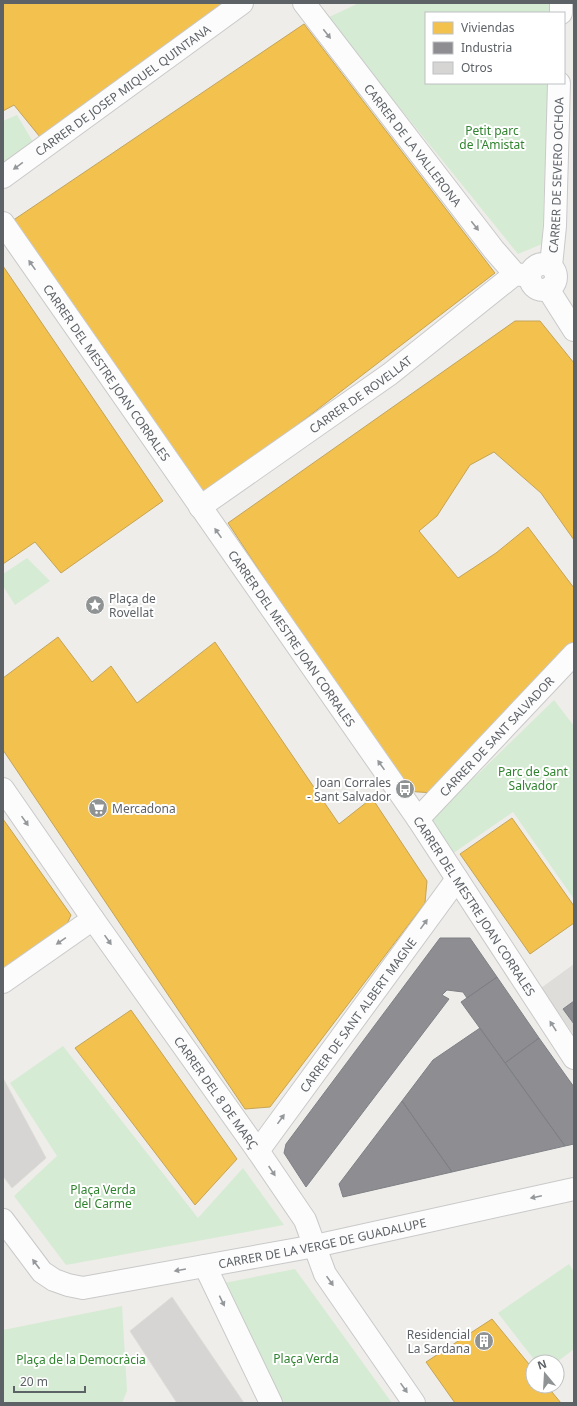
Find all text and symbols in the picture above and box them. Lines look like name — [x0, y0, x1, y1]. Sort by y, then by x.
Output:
legend — [425, 12, 565, 84]
text: Viviendas — [461, 19, 515, 36]
street label: CARRER DE JOSEP MIQUEL QUINTANA — [31, 20, 214, 160]
one-way arrow — [323, 28, 332, 39]
text: Industria — [461, 39, 512, 56]
text: Otros — [461, 59, 493, 76]
street label: CARRER DE LA VALLERONA — [361, 80, 466, 210]
street label: CARRER DE SEVERO OCHOA — [544, 97, 567, 254]
park label: Petit parc de l'Amistat — [459, 122, 525, 153]
one-way arrow — [13, 162, 24, 170]
one-way arrow — [471, 220, 479, 231]
one-way arrow — [28, 260, 36, 270]
street label: CARRER DEL MESTRE JOAN CORRALES — [40, 281, 175, 464]
street label: CARRER DE ROVELLAT — [305, 351, 415, 437]
one-way arrow — [214, 527, 222, 538]
street label: CARRER DEL MESTRE JOAN CORRALES — [225, 547, 360, 730]
place label: Plaça de Rovellat — [109, 590, 156, 621]
place icon: Plaça de Rovellat — [84, 594, 106, 616]
street label: CARRER DE SANT SALVADOR — [435, 672, 558, 800]
one-way arrow — [377, 760, 385, 771]
park label: Parc de Sant Salvador — [498, 763, 569, 794]
place label: Joan Corrales - Sant Salvador — [307, 774, 391, 805]
bus stop icon: Joan Corrales - Sant Salvador — [394, 778, 416, 800]
supermarket icon: Mercadona — [87, 797, 109, 819]
place label: Mercadona — [112, 800, 176, 817]
street label: CARRER DEL MESTRE JOAN CORRALES — [410, 813, 540, 1000]
one-way arrow — [21, 816, 29, 827]
one-way arrow — [420, 919, 428, 929]
one-way arrow — [104, 934, 112, 945]
street label: CARRER DE SANT ALBERT MAGNE — [295, 934, 420, 1095]
one-way arrow — [56, 937, 67, 945]
one-way arrow — [549, 1021, 557, 1031]
street label: CARRER DEL 8 DE MARÇ — [170, 1033, 263, 1153]
one-way arrow — [277, 1114, 286, 1125]
one-way arrow — [268, 1166, 276, 1176]
park label: Plaça Verda del Carme — [70, 1181, 136, 1212]
one-way arrow — [530, 1195, 542, 1201]
street label: CARRER DE LA VERGE DE GUADALUPE — [217, 1213, 428, 1272]
one-way arrow — [32, 1259, 40, 1270]
one-way arrow — [174, 1268, 186, 1274]
one-way arrow — [326, 1276, 334, 1287]
one-way arrow — [219, 1295, 225, 1307]
place label: Residencial La Sardana — [407, 1326, 470, 1357]
building icon: Residencial La Sardana — [473, 1330, 495, 1352]
park label: Plaça Verda — [273, 1350, 339, 1367]
park label: Plaça de la Democràcia — [16, 1351, 146, 1368]
north arrow — [525, 1354, 565, 1394]
text: N — [535, 1355, 548, 1373]
scale bar — [14, 1368, 85, 1394]
text: 20 m — [20, 1373, 48, 1390]
one-way arrow — [400, 1383, 408, 1394]

